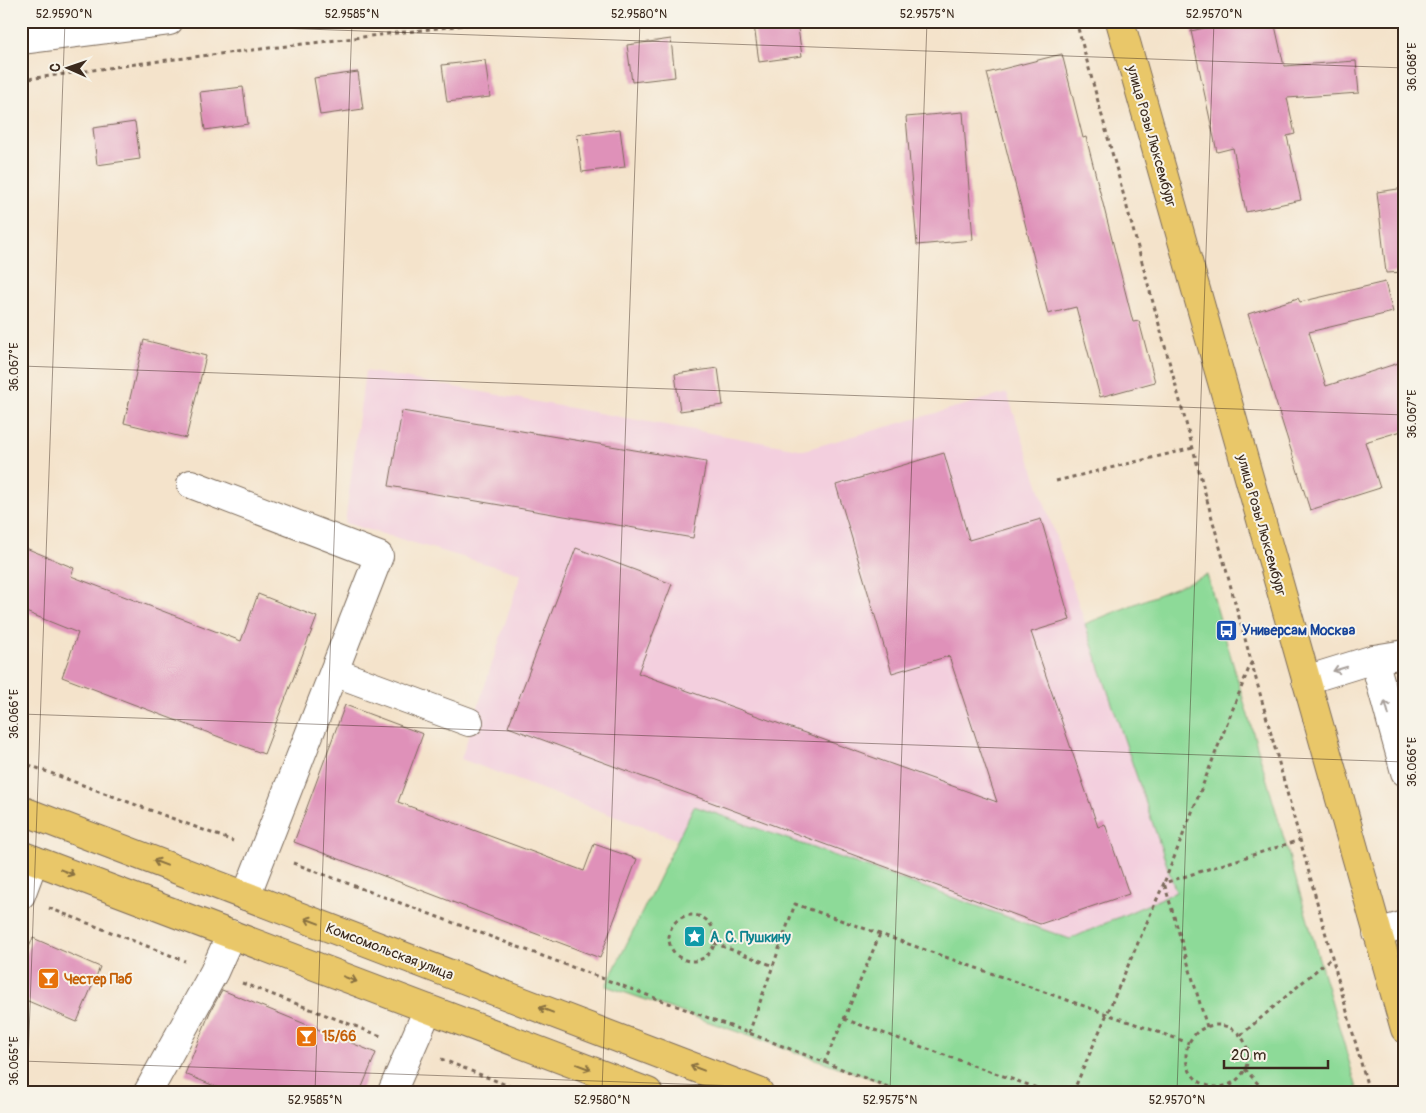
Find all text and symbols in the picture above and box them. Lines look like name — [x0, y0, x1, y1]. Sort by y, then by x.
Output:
text: 52.9590°N — [36, 7, 92, 22]
text: 52.9585°N — [325, 7, 379, 22]
text: 52.9580°N — [611, 7, 667, 22]
text: 52.9575°N — [900, 7, 954, 22]
text: 52.9570°N — [1186, 7, 1242, 22]
north arrow — [42, 42, 92, 92]
text: 36.068°E — [1405, 42, 1420, 92]
text: С — [47, 63, 64, 72]
street label: улица Розы Люксембург — [1123, 63, 1180, 209]
text: 36.067°E — [7, 342, 22, 392]
text: 36.067°E — [1405, 389, 1420, 439]
street label: улица Розы Люксембург — [1233, 452, 1290, 598]
bus stop icon: Универсам Москва — [1214, 618, 1238, 642]
place label: Универсам Москва — [1242, 622, 1356, 639]
one-way arrow — [1332, 665, 1348, 675]
text: 36.066°E — [7, 689, 22, 739]
one-way arrow — [1382, 701, 1392, 717]
text: 36.066°E — [1405, 737, 1420, 787]
one-way arrow — [153, 858, 168, 867]
one-way arrow — [59, 868, 74, 877]
one-way arrow — [305, 916, 320, 925]
street label: Комсомольская улица — [324, 919, 456, 984]
place icon: А. С. Пушкину — [682, 925, 706, 949]
place label: А. С. Пушкину — [710, 929, 791, 946]
bar icon: Честер Паб — [36, 967, 60, 991]
place label: Честер Паб — [64, 971, 132, 988]
one-way arrow — [342, 975, 357, 984]
one-way arrow — [538, 1005, 554, 1014]
bar icon: 15/66 — [294, 1024, 318, 1048]
place label: 15/66 — [322, 1028, 356, 1045]
text: 36.065°E — [7, 1036, 22, 1086]
scale bar — [1224, 1038, 1327, 1070]
text: 20 m — [1231, 1046, 1266, 1065]
one-way arrow — [576, 1063, 591, 1073]
one-way arrow — [690, 1063, 706, 1072]
text: 52.9585°N — [288, 1093, 342, 1108]
text: 52.9580°N — [574, 1093, 630, 1108]
text: 52.9575°N — [863, 1093, 917, 1108]
text: 52.9570°N — [1149, 1093, 1205, 1108]

